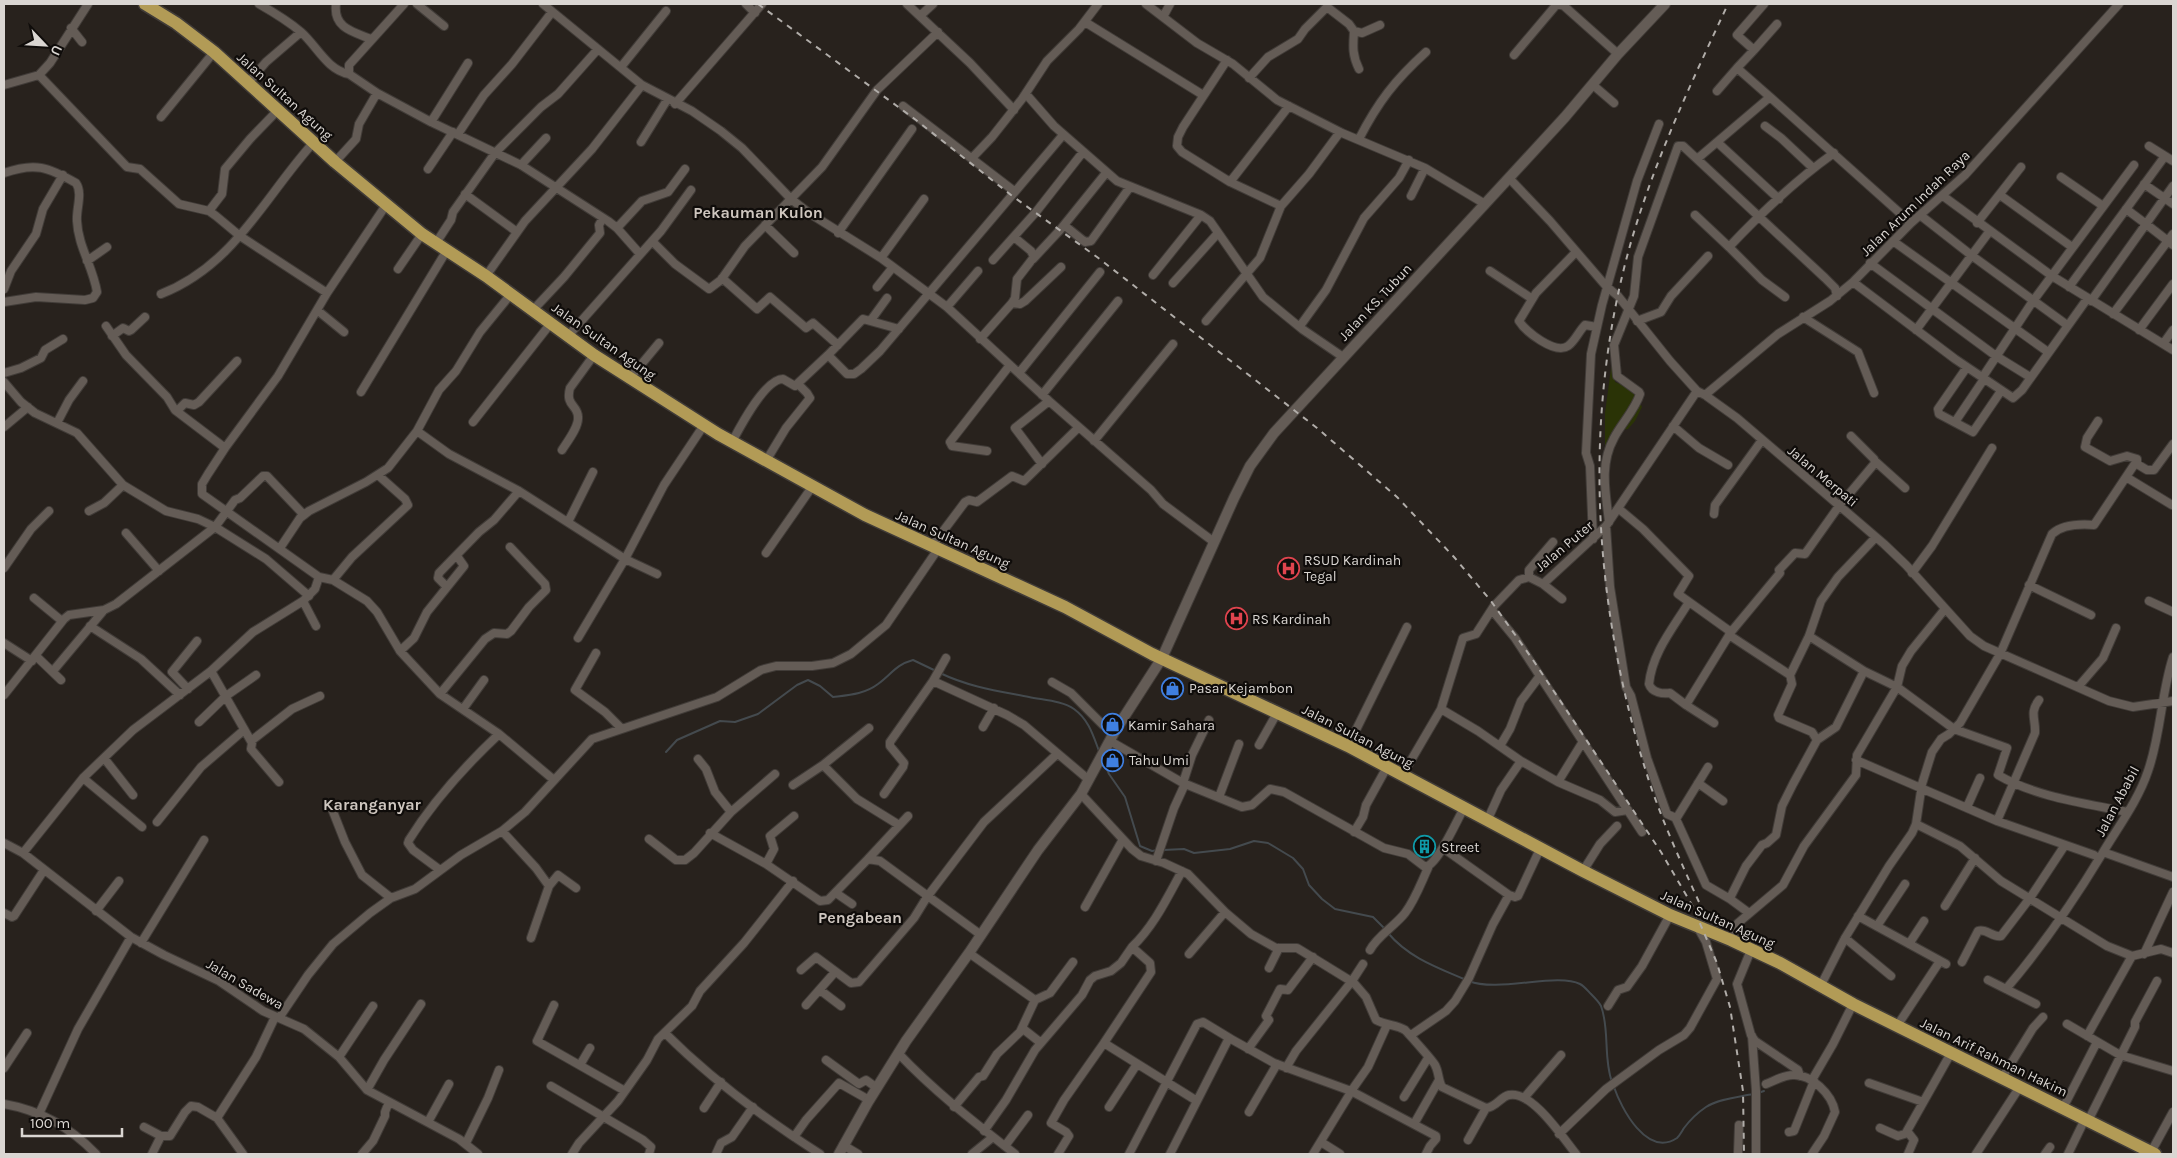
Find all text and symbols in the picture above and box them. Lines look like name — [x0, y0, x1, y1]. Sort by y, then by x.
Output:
north arrow — [20, 20, 70, 70]
text: U — [47, 42, 66, 58]
street label: Jalan Sultan Agung — [233, 49, 336, 144]
street label: Jalan Arum Indah Raya — [1857, 147, 1974, 260]
district label: Pekauman Kulon — [693, 203, 823, 222]
street label: Jalan KS. Tubun — [1335, 260, 1415, 344]
street label: Jalan Sultan Agung — [548, 299, 659, 384]
street label: Jalan Merpati — [1784, 442, 1861, 511]
street label: Jalan Sultan Agung — [893, 507, 1013, 572]
street label: Jalan Puter — [1532, 517, 1598, 576]
place label: RSUD Kardinah Tegal — [1304, 552, 1401, 585]
hospital icon: RSUD Kardinah Tegal — [1276, 556, 1300, 580]
hospital icon: RS Kardinah — [1224, 607, 1248, 631]
place label: RS Kardinah — [1252, 611, 1331, 628]
shop icon: Pasar Kejambon — [1161, 676, 1185, 700]
place label: Pasar Kejambon — [1189, 680, 1293, 697]
street label: Jalan Sultan Agung — [1299, 701, 1417, 772]
shop icon: Kamir Sahara — [1100, 713, 1124, 737]
place label: Kamir Sahara — [1128, 717, 1215, 734]
shop icon: Tahu Umi — [1101, 748, 1125, 772]
place label: Tahu Umi — [1129, 752, 1189, 769]
street label: Jalan Ababil — [2092, 763, 2143, 839]
district label: Karanganyar — [323, 795, 422, 814]
building icon: Street — [1413, 835, 1437, 859]
place label: Street — [1441, 839, 1479, 856]
street label: Jalan Sultan Agung — [1658, 887, 1778, 952]
district label: Pengabean — [818, 908, 902, 927]
street label: Jalan Sadewa — [203, 956, 286, 1013]
street label: Jalan Arif Rahman Hakim — [1917, 1014, 2070, 1101]
scale bar — [22, 1106, 122, 1138]
text: 100 m — [30, 1114, 70, 1132]

